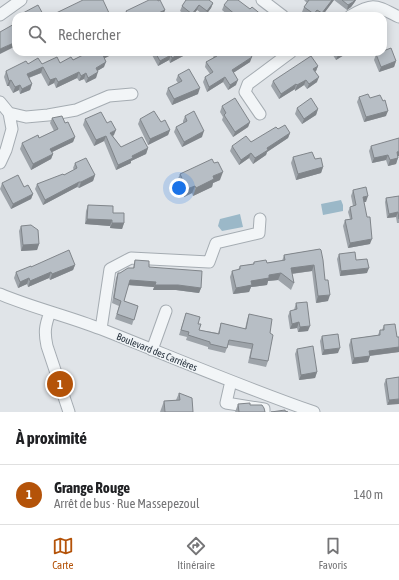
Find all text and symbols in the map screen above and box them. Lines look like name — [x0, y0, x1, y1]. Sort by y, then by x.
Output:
search box — [12, 12, 387, 56]
icon: search — [26, 23, 48, 45]
text: Rechercher — [58, 26, 120, 43]
your location — [169, 178, 189, 198]
street label: Boulevard des Carrières — [115, 331, 199, 373]
pin: 1 — [47, 369, 73, 399]
text: À proximité — [16, 428, 87, 448]
text: Grange Rouge — [54, 479, 130, 496]
text: 1 — [26, 487, 32, 502]
text: 140 m — [354, 487, 383, 502]
text: Arrêt de bus · Rue Massepezoul — [54, 496, 199, 511]
tab: Carte — [52, 535, 74, 571]
tab: Itinéraire — [177, 535, 215, 571]
tab: Favoris — [319, 535, 347, 571]

